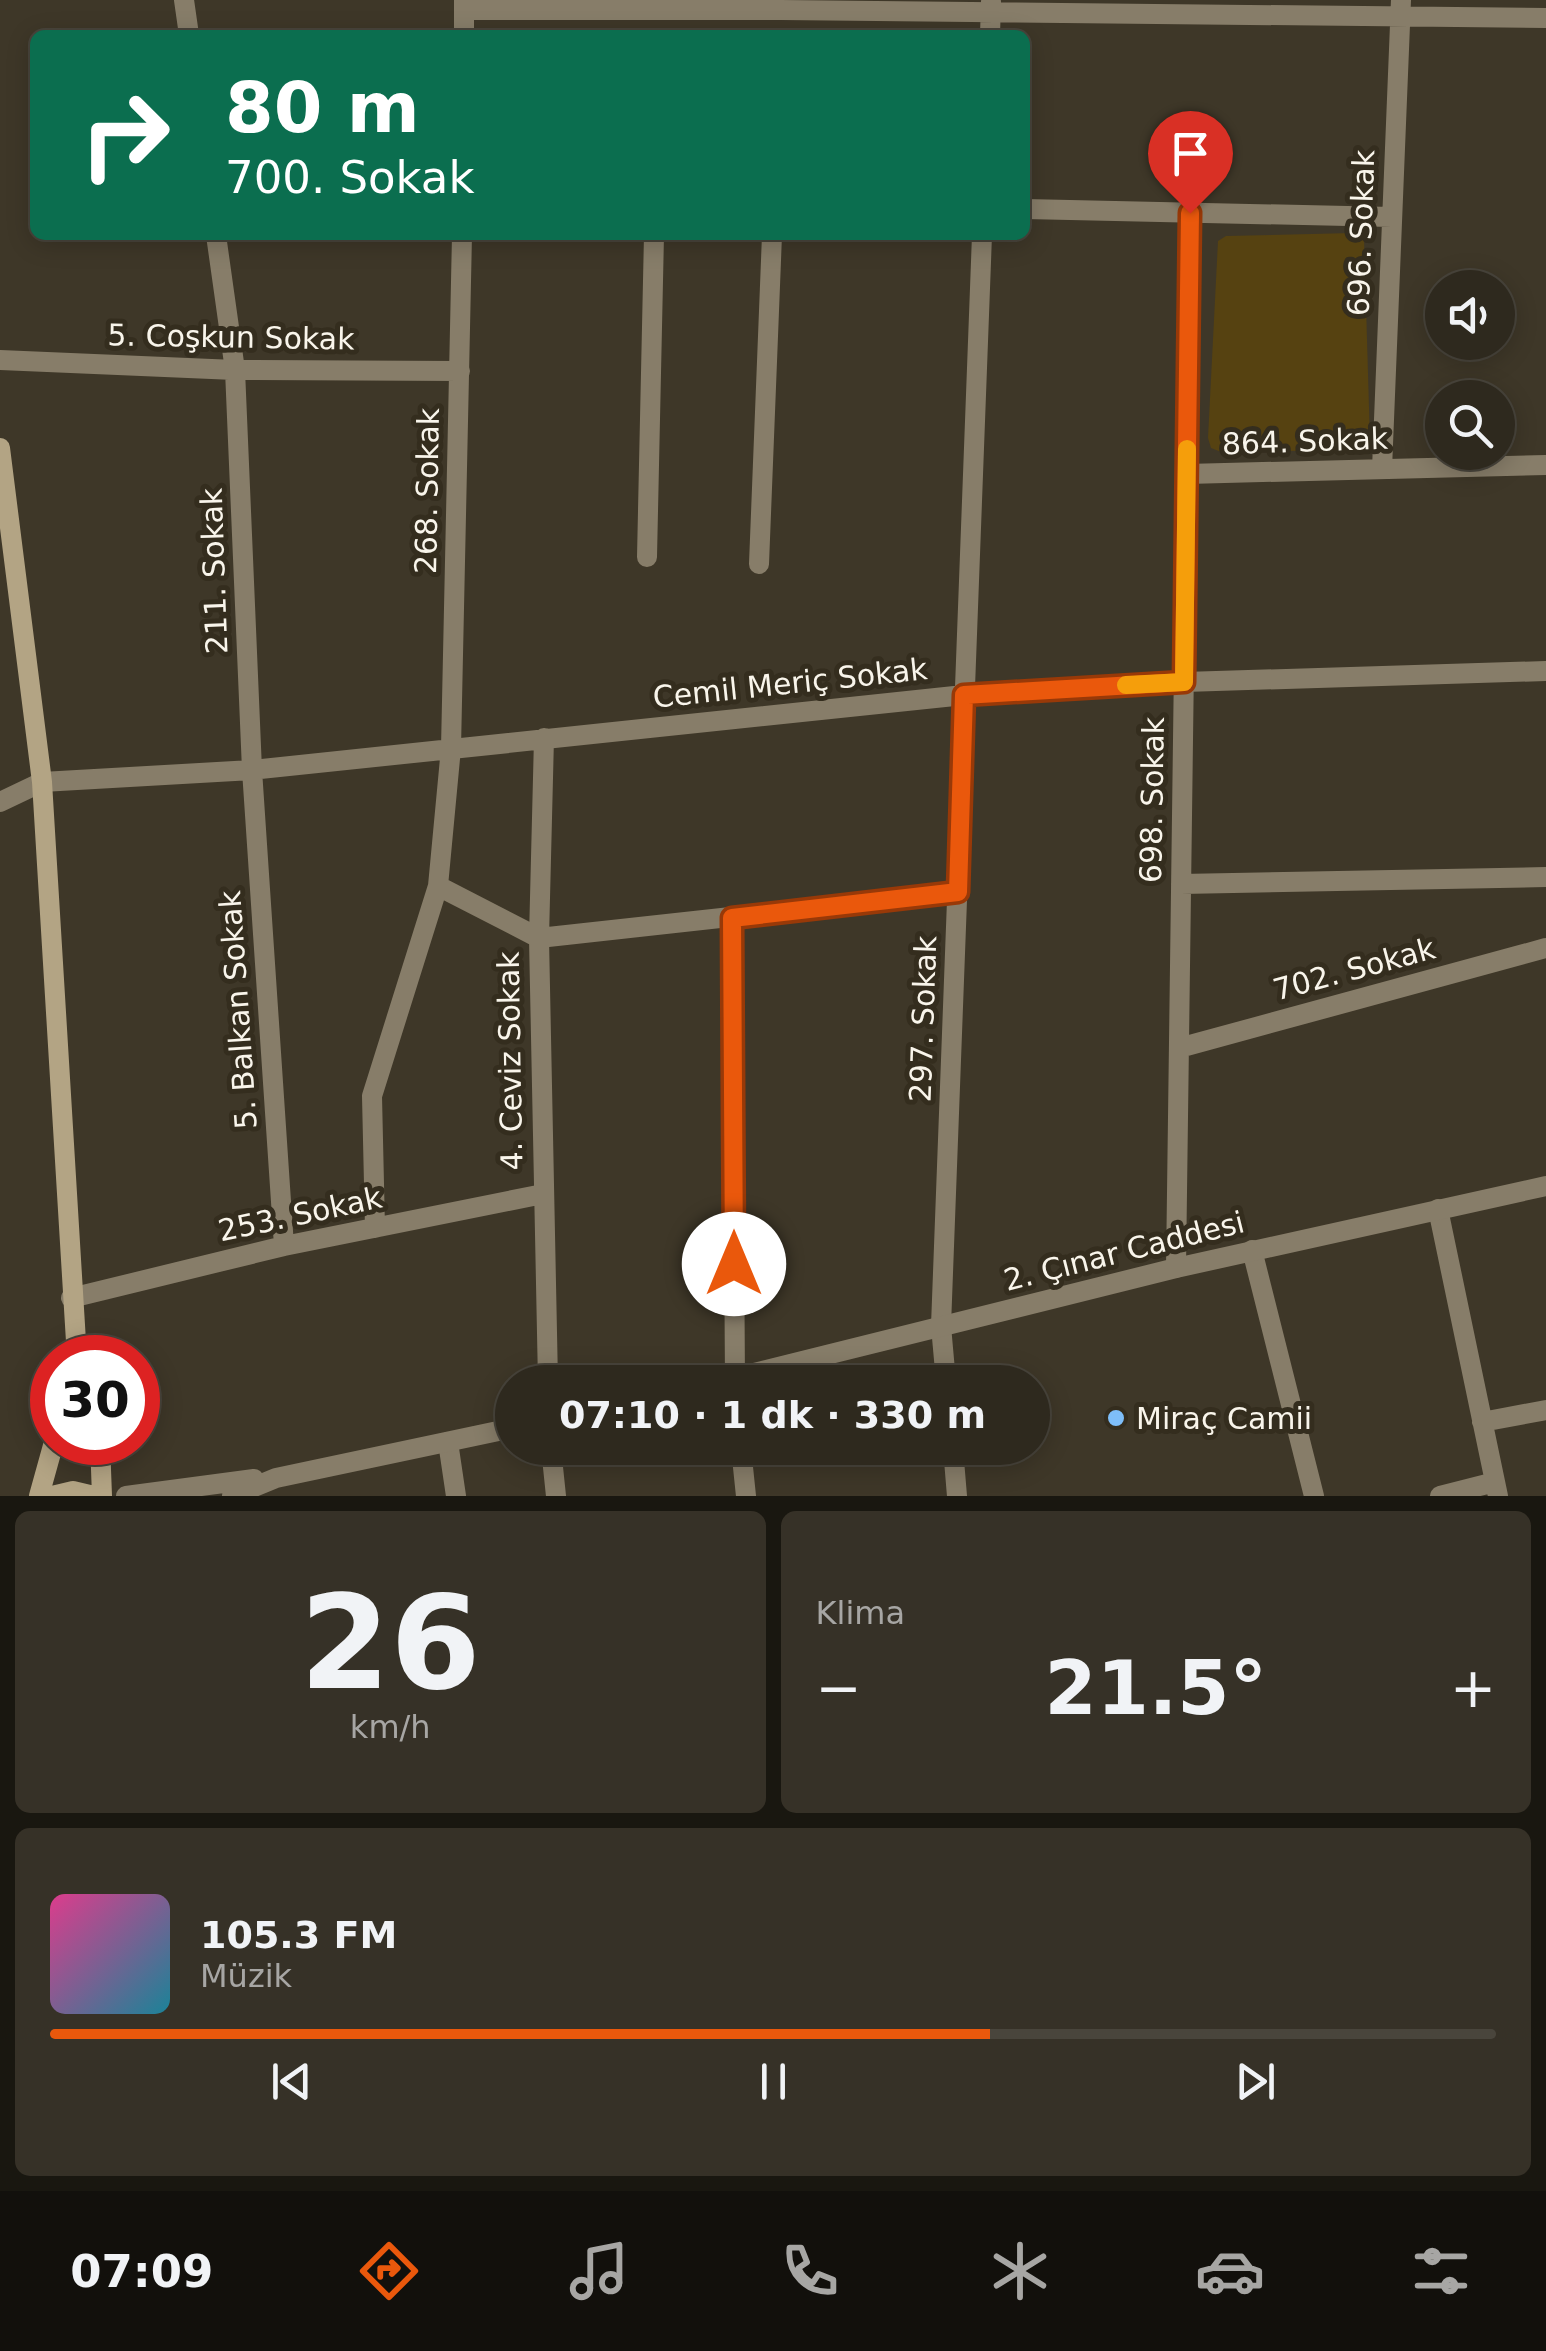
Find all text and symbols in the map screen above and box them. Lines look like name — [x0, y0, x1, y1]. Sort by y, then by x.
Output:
text: 80 m — [225, 67, 420, 149]
icon: right — [60, 70, 190, 200]
pin — [1148, 111, 1233, 214]
icon: arrive — [1163, 126, 1218, 181]
street label: 696. Sokak — [1341, 149, 1381, 317]
text: 700. Sokak — [225, 151, 475, 204]
map controls — [1425, 270, 1515, 470]
button: sound — [1425, 270, 1515, 360]
street label: 5. Coşkun Sokak — [107, 317, 355, 357]
button: search — [1425, 380, 1515, 470]
street label: 268. Sokak — [408, 407, 446, 574]
street label: 864. Sokak — [1221, 421, 1389, 461]
street label: 211. Sokak — [194, 487, 234, 655]
street label: Cemil Meriç Sokak — [651, 651, 930, 715]
street label: 698. Sokak — [1133, 716, 1171, 883]
street label: 5. Balkan Sokak — [212, 889, 264, 1131]
street label: 702. Sokak — [1269, 930, 1439, 1007]
street label: 297. Sokak — [903, 935, 943, 1103]
street label: 4. Ceviz Sokak — [491, 951, 529, 1171]
street label: 253. Sokak — [215, 1179, 386, 1248]
street label: 2. Çınar Caddesi — [1000, 1204, 1248, 1298]
position arrow — [682, 1212, 786, 1316]
speed limit sign: 30 — [30, 1335, 160, 1465]
text: 07:10 · 1 dk · 330 m — [559, 1393, 986, 1437]
place label: Miraç Camii — [1136, 1401, 1312, 1436]
marker: Miraç Camii — [1105, 1407, 1127, 1429]
text: 26 — [300, 1567, 481, 1719]
text: Klima — [816, 1594, 905, 1632]
text: 21.5° — [1044, 1644, 1267, 1732]
text: − — [816, 1656, 862, 1720]
text: + — [1450, 1656, 1496, 1720]
text: km/h — [350, 1708, 431, 1746]
text: 105.3 FM — [200, 1913, 397, 1957]
text: Müzik — [200, 1957, 292, 1995]
icon: previous — [264, 2054, 319, 2109]
icon: pause — [746, 2054, 801, 2109]
icon: next — [1228, 2054, 1283, 2109]
icon: directions — [354, 2236, 424, 2306]
icon: music — [564, 2236, 634, 2306]
icon: phone — [775, 2236, 845, 2306]
icon: climate — [985, 2236, 1055, 2306]
icon: car — [1195, 2236, 1265, 2306]
icon: filters — [1406, 2236, 1476, 2306]
text: 07:09 — [70, 2245, 213, 2298]

